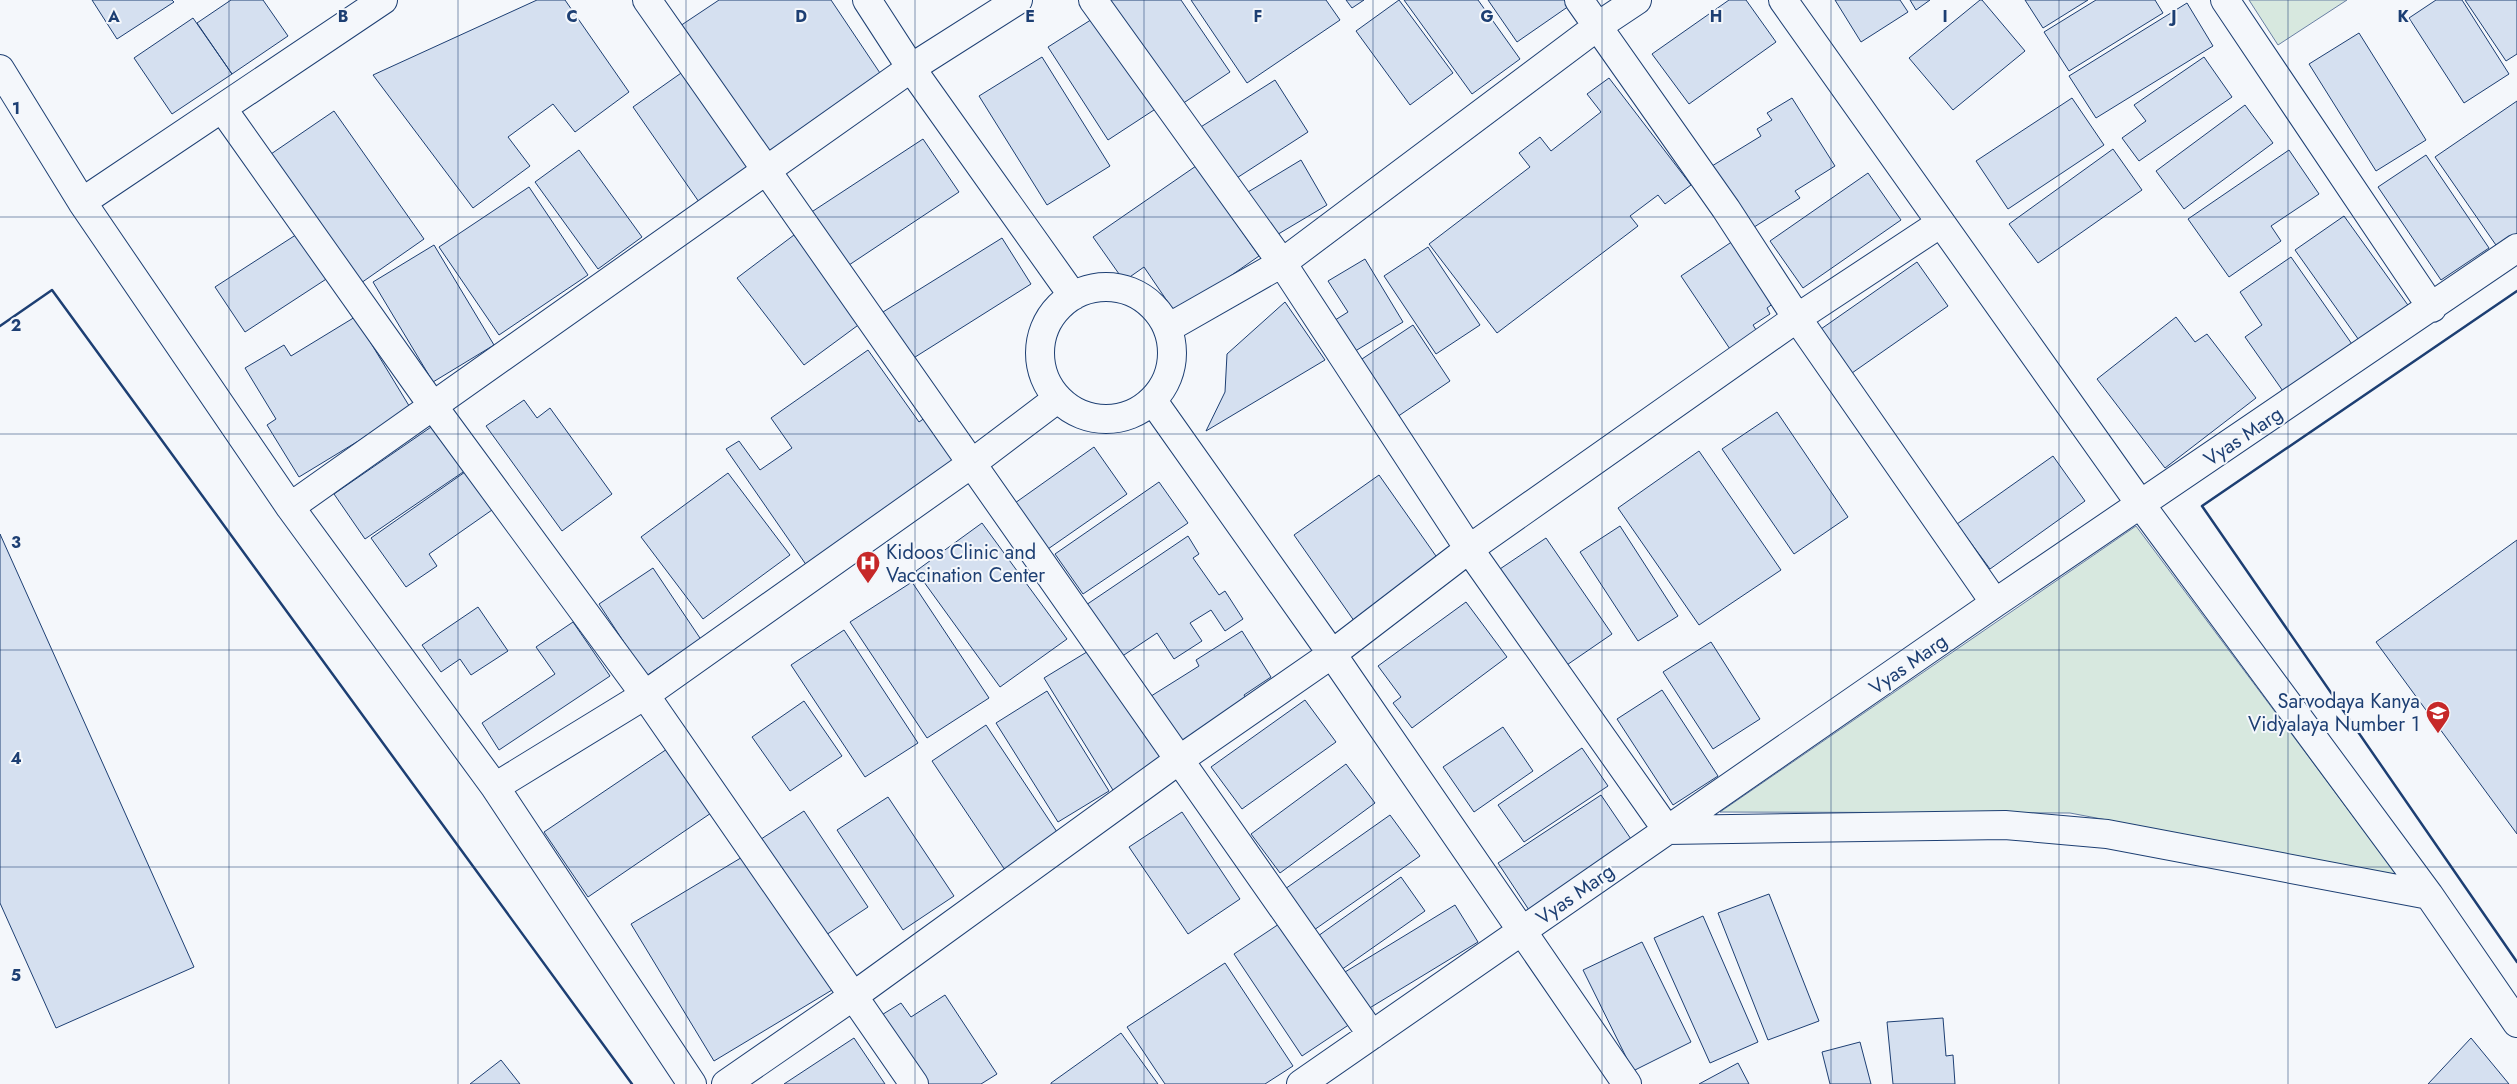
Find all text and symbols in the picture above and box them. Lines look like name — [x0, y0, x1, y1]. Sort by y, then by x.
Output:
text: A — [107, 5, 120, 28]
text: B — [338, 5, 348, 28]
text: C — [566, 5, 578, 28]
text: D — [795, 5, 807, 28]
text: E — [1025, 5, 1035, 28]
text: F — [1254, 5, 1262, 28]
text: G — [1480, 5, 1494, 28]
text: H — [1710, 5, 1722, 28]
text: I — [1942, 5, 1948, 28]
text: J — [2168, 5, 2177, 28]
text: K — [2397, 5, 2409, 28]
text: 1 — [12, 97, 20, 120]
text: 2 — [11, 314, 21, 337]
street label: Vyas Marg — [2198, 399, 2288, 473]
text: 3 — [11, 531, 21, 554]
place label: Kidoos Clinic and Vaccination Center — [886, 538, 1045, 590]
hospital icon: Kidoos Clinic and Vaccination Center — [855, 550, 881, 584]
street label: Vyas Marg — [1863, 627, 1953, 702]
place label: Sarvodaya Kanya Vidyalaya Number 1 — [2248, 687, 2420, 739]
school or university icon: Sarvodaya Kanya Vidyalaya Number 1 — [2425, 700, 2451, 734]
text: 4 — [10, 747, 22, 770]
street label: Vyas Marg — [1530, 857, 1620, 932]
text: 5 — [11, 964, 21, 987]

